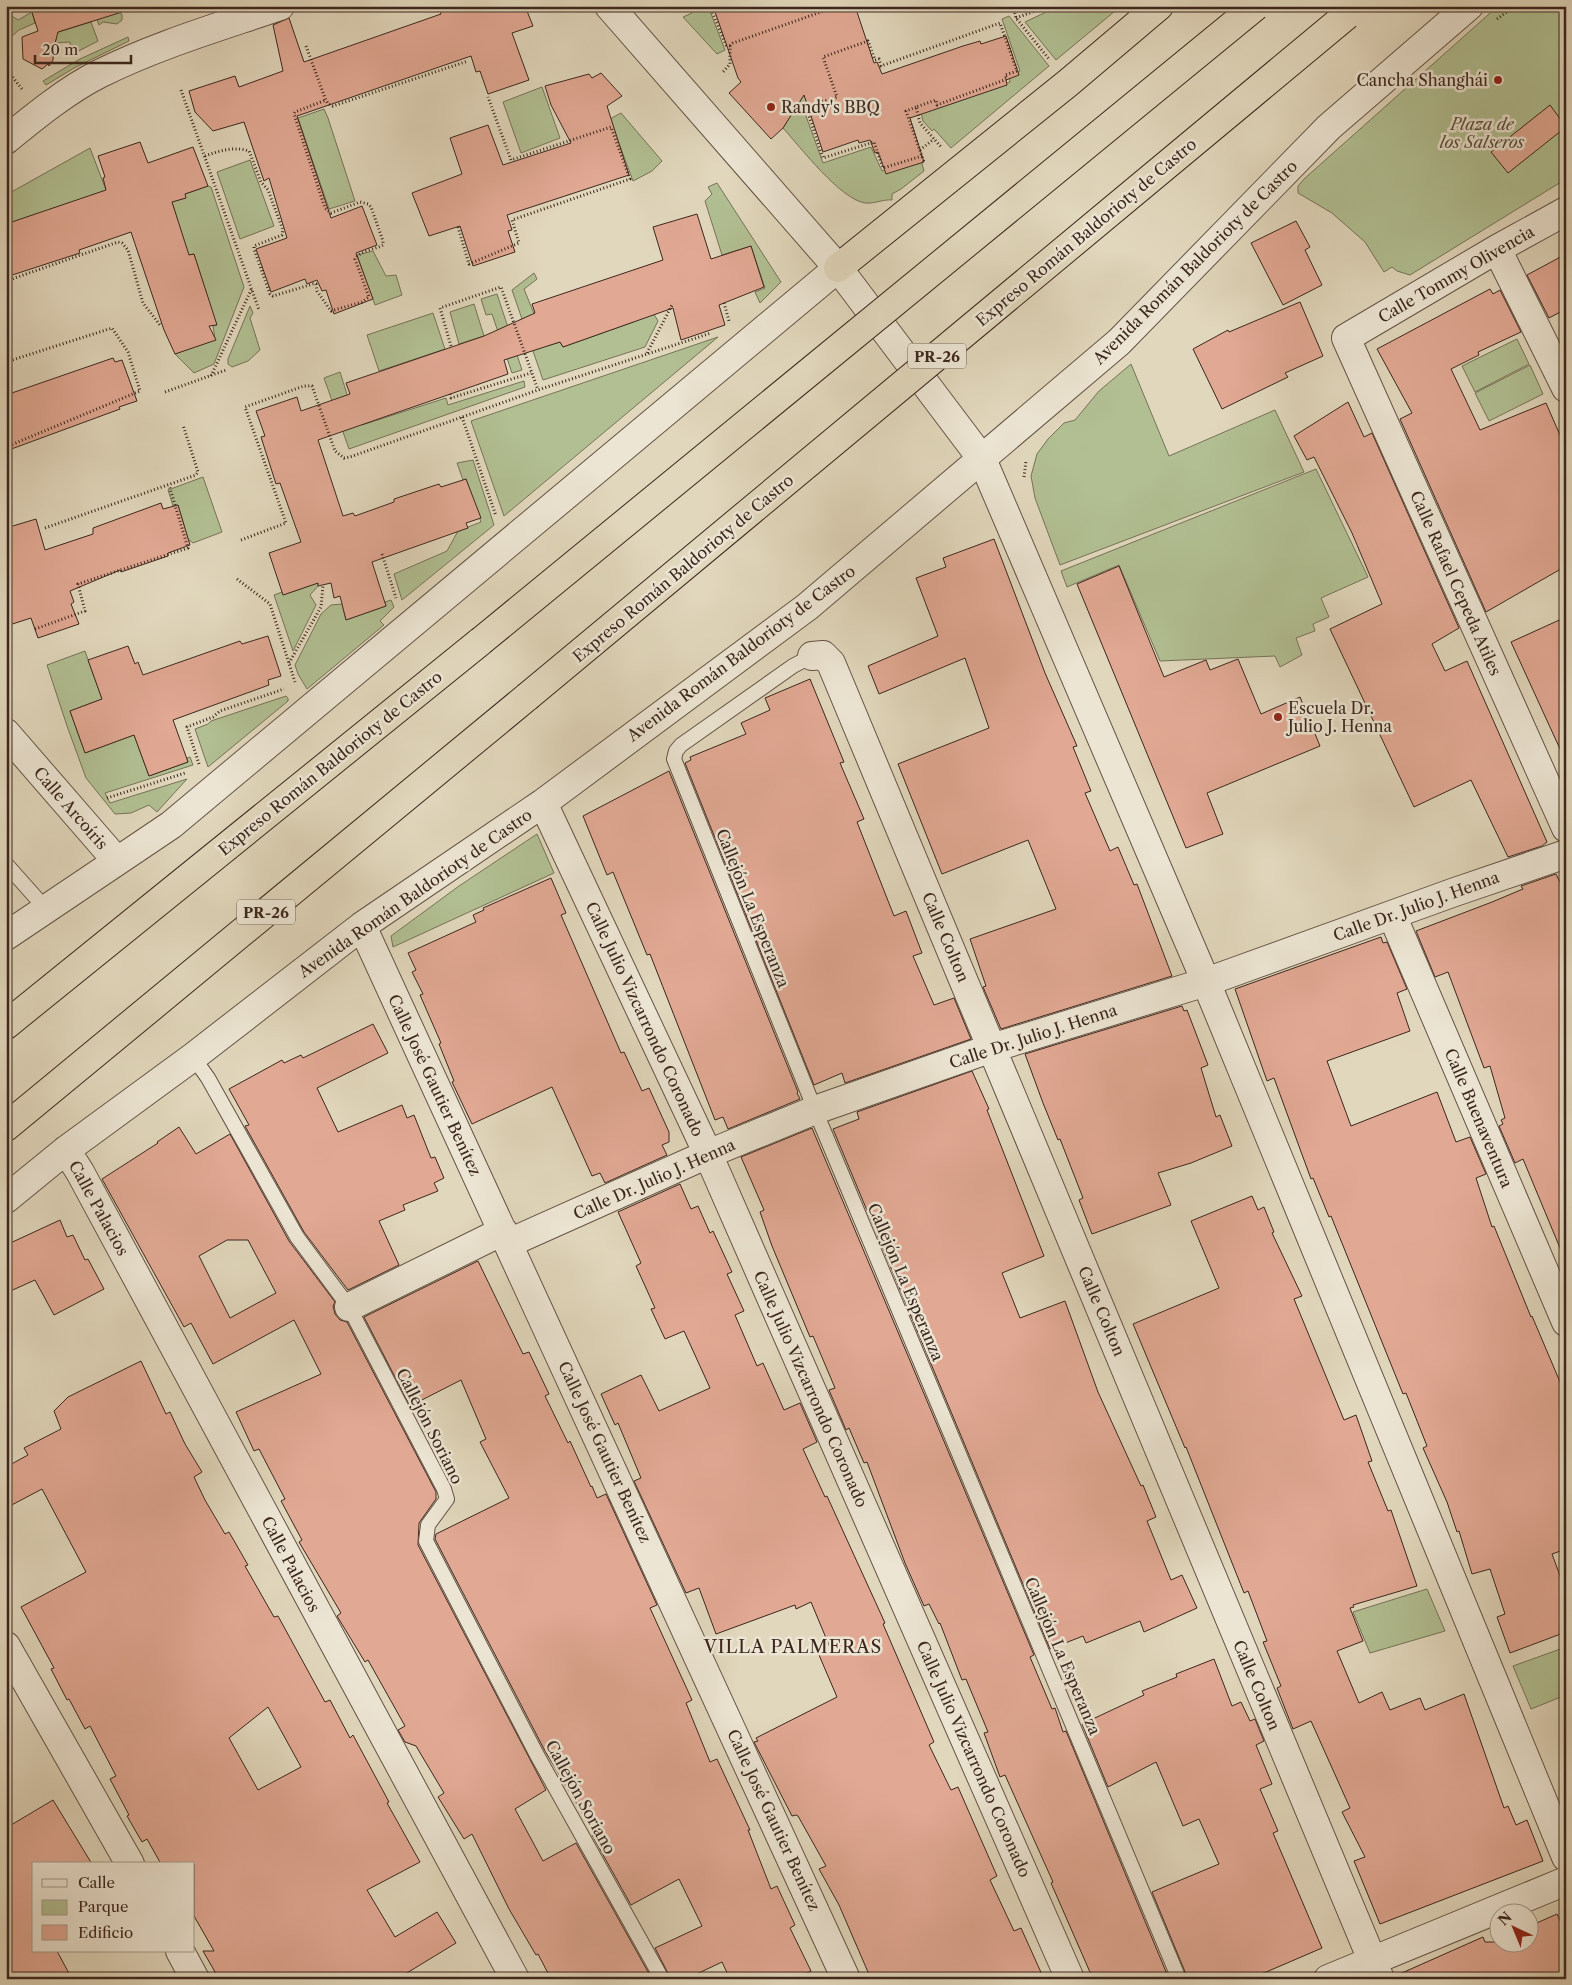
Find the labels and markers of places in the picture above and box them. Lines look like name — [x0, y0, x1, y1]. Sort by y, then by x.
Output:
place label: Cancha Shanghái — [1356, 70, 1488, 90]
marker: Cancha Shanghái — [1492, 74, 1504, 86]
place label: Randy's BBQ — [781, 97, 880, 117]
marker: Randy's BBQ — [765, 101, 777, 113]
place label: Escuela Dr. Julio J. Henna — [1285, 698, 1392, 736]
marker: Escuela Dr. Julio J. Henna — [1272, 711, 1284, 723]

